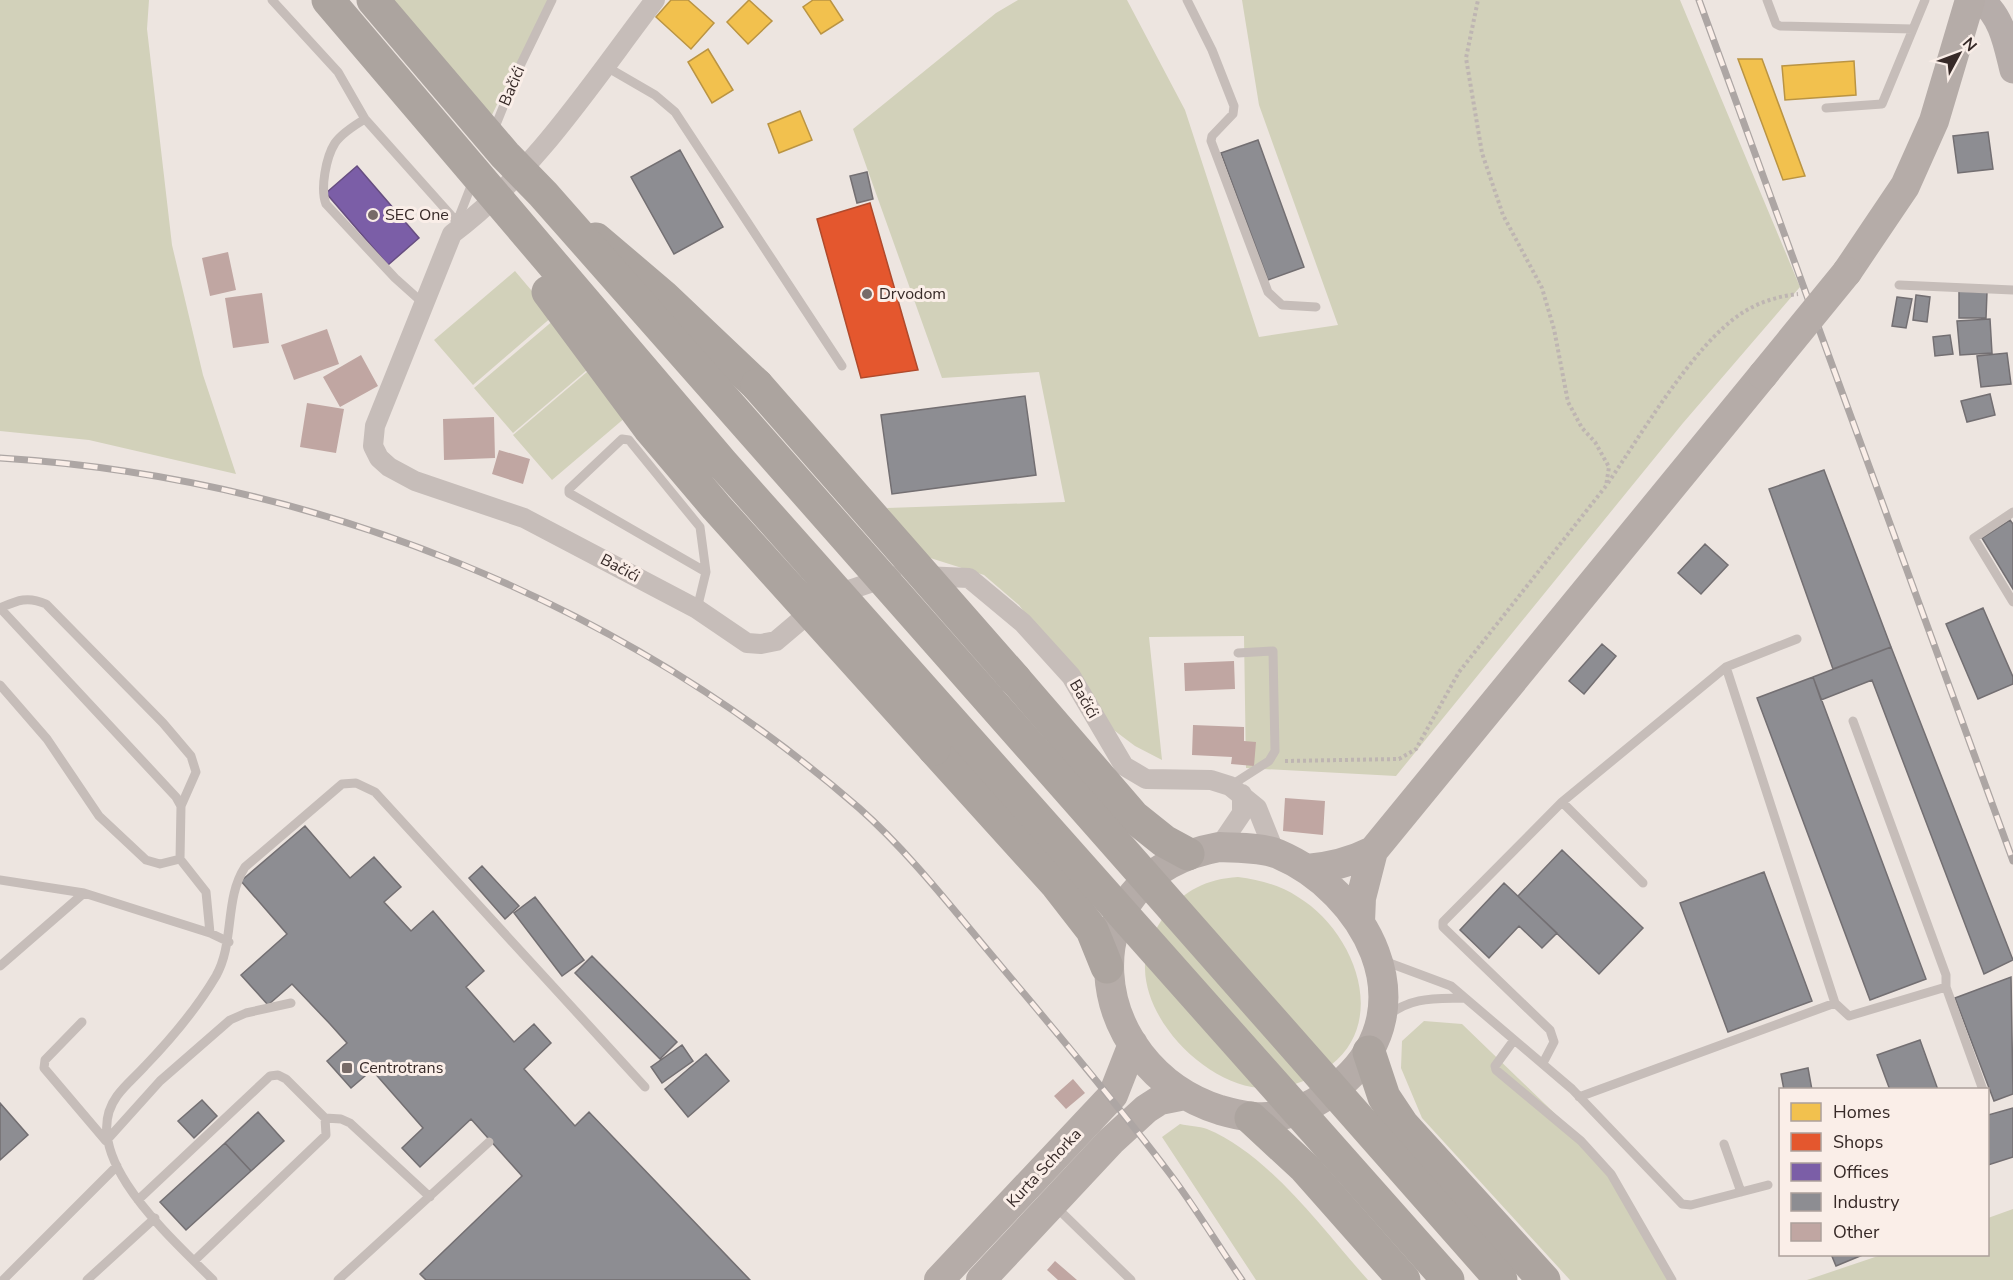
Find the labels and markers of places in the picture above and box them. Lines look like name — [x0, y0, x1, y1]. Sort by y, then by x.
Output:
place label: SEC One — [385, 204, 449, 226]
marker: SEC One — [366, 208, 380, 222]
place label: Drvodom — [879, 283, 946, 305]
marker: Drvodom — [860, 287, 874, 301]
place label: Centrotrans — [359, 1057, 443, 1079]
marker: Centrotrans — [340, 1061, 354, 1075]

